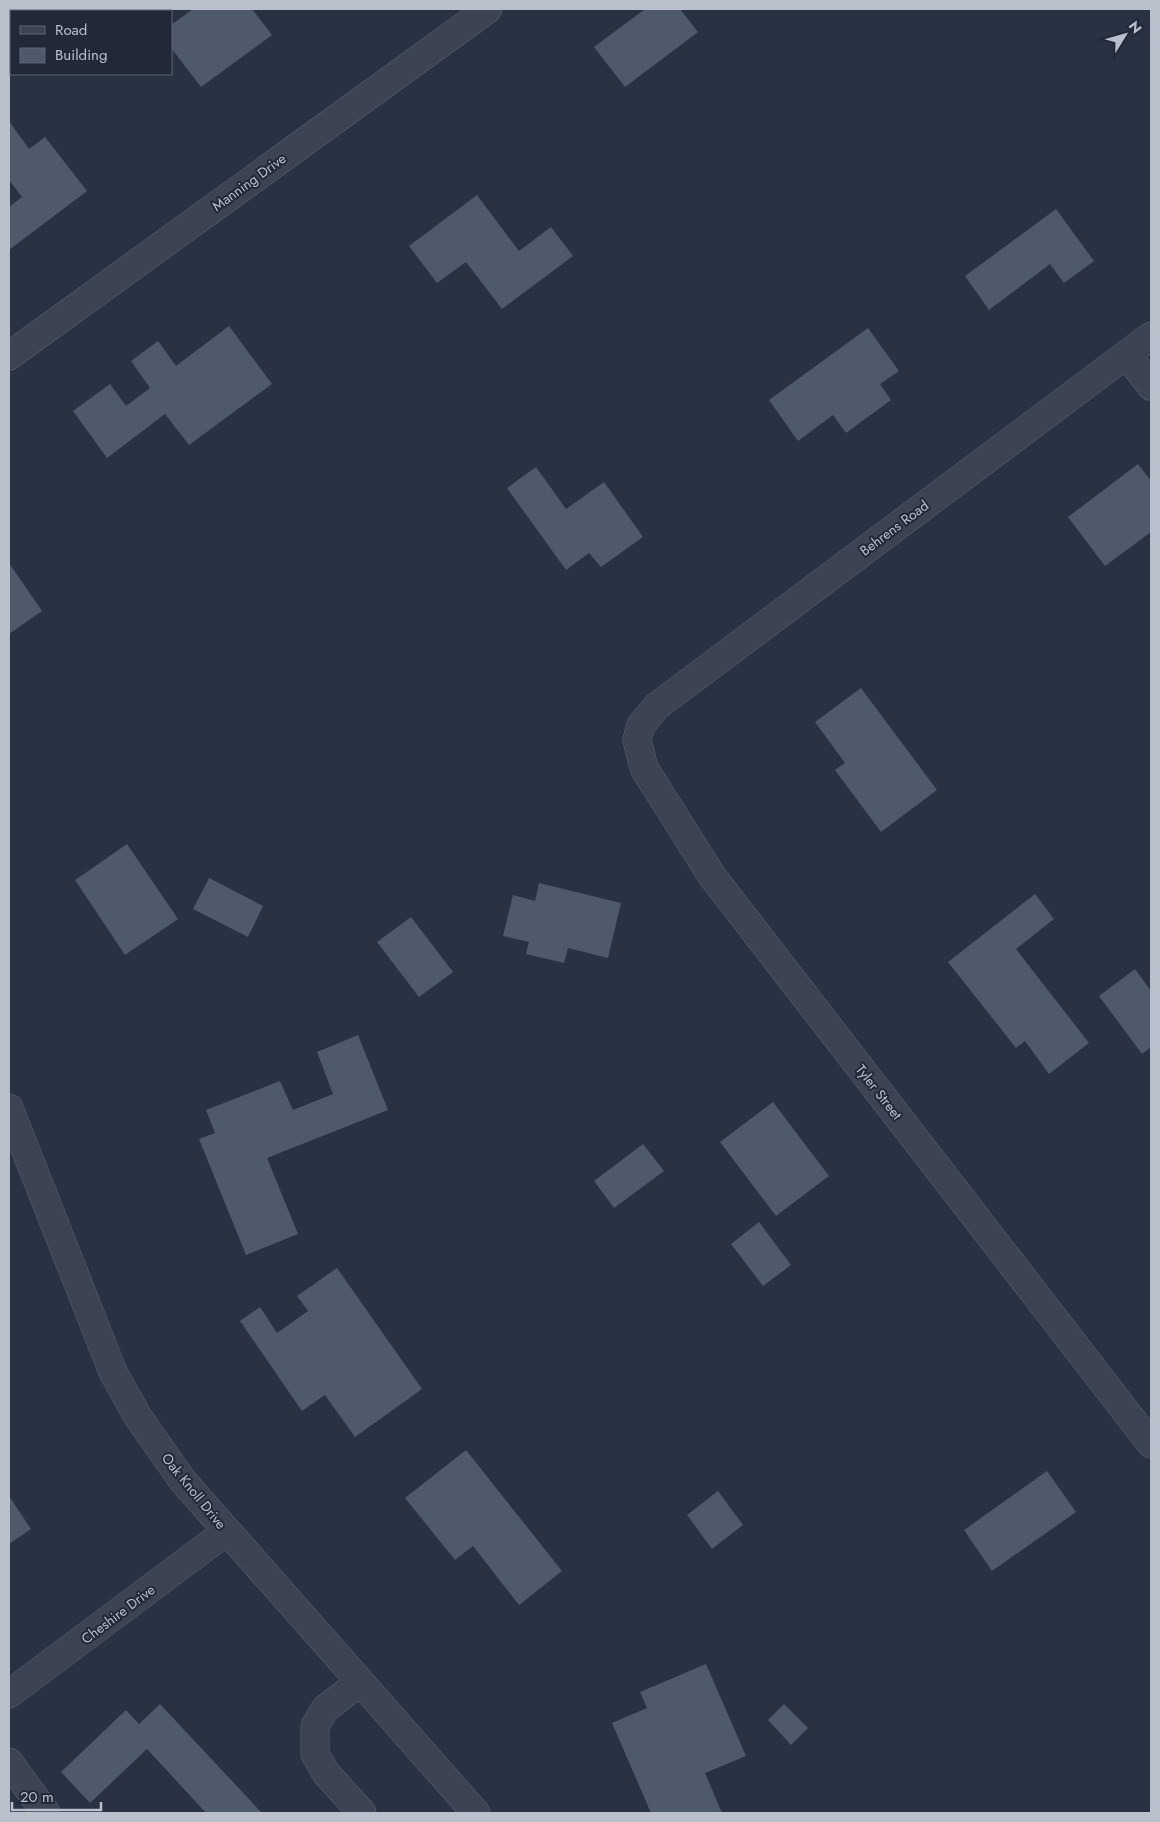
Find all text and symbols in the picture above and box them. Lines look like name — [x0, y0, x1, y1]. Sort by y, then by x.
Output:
legend — [10, 10, 172, 75]
north arrow — [1100, 10, 1150, 60]
text: N — [1124, 17, 1147, 38]
text: Road — [55, 19, 87, 41]
text: Building — [55, 44, 107, 66]
street label: Manning Drive — [208, 148, 290, 216]
street label: Behrens Road — [855, 495, 933, 561]
street label: Tyler Street — [851, 1060, 907, 1124]
street label: Oak Knoll Drive — [157, 1449, 231, 1533]
street label: Cheshire Drive — [77, 1580, 159, 1648]
scale bar — [12, 1780, 101, 1812]
text: 20 m — [20, 1786, 54, 1808]

